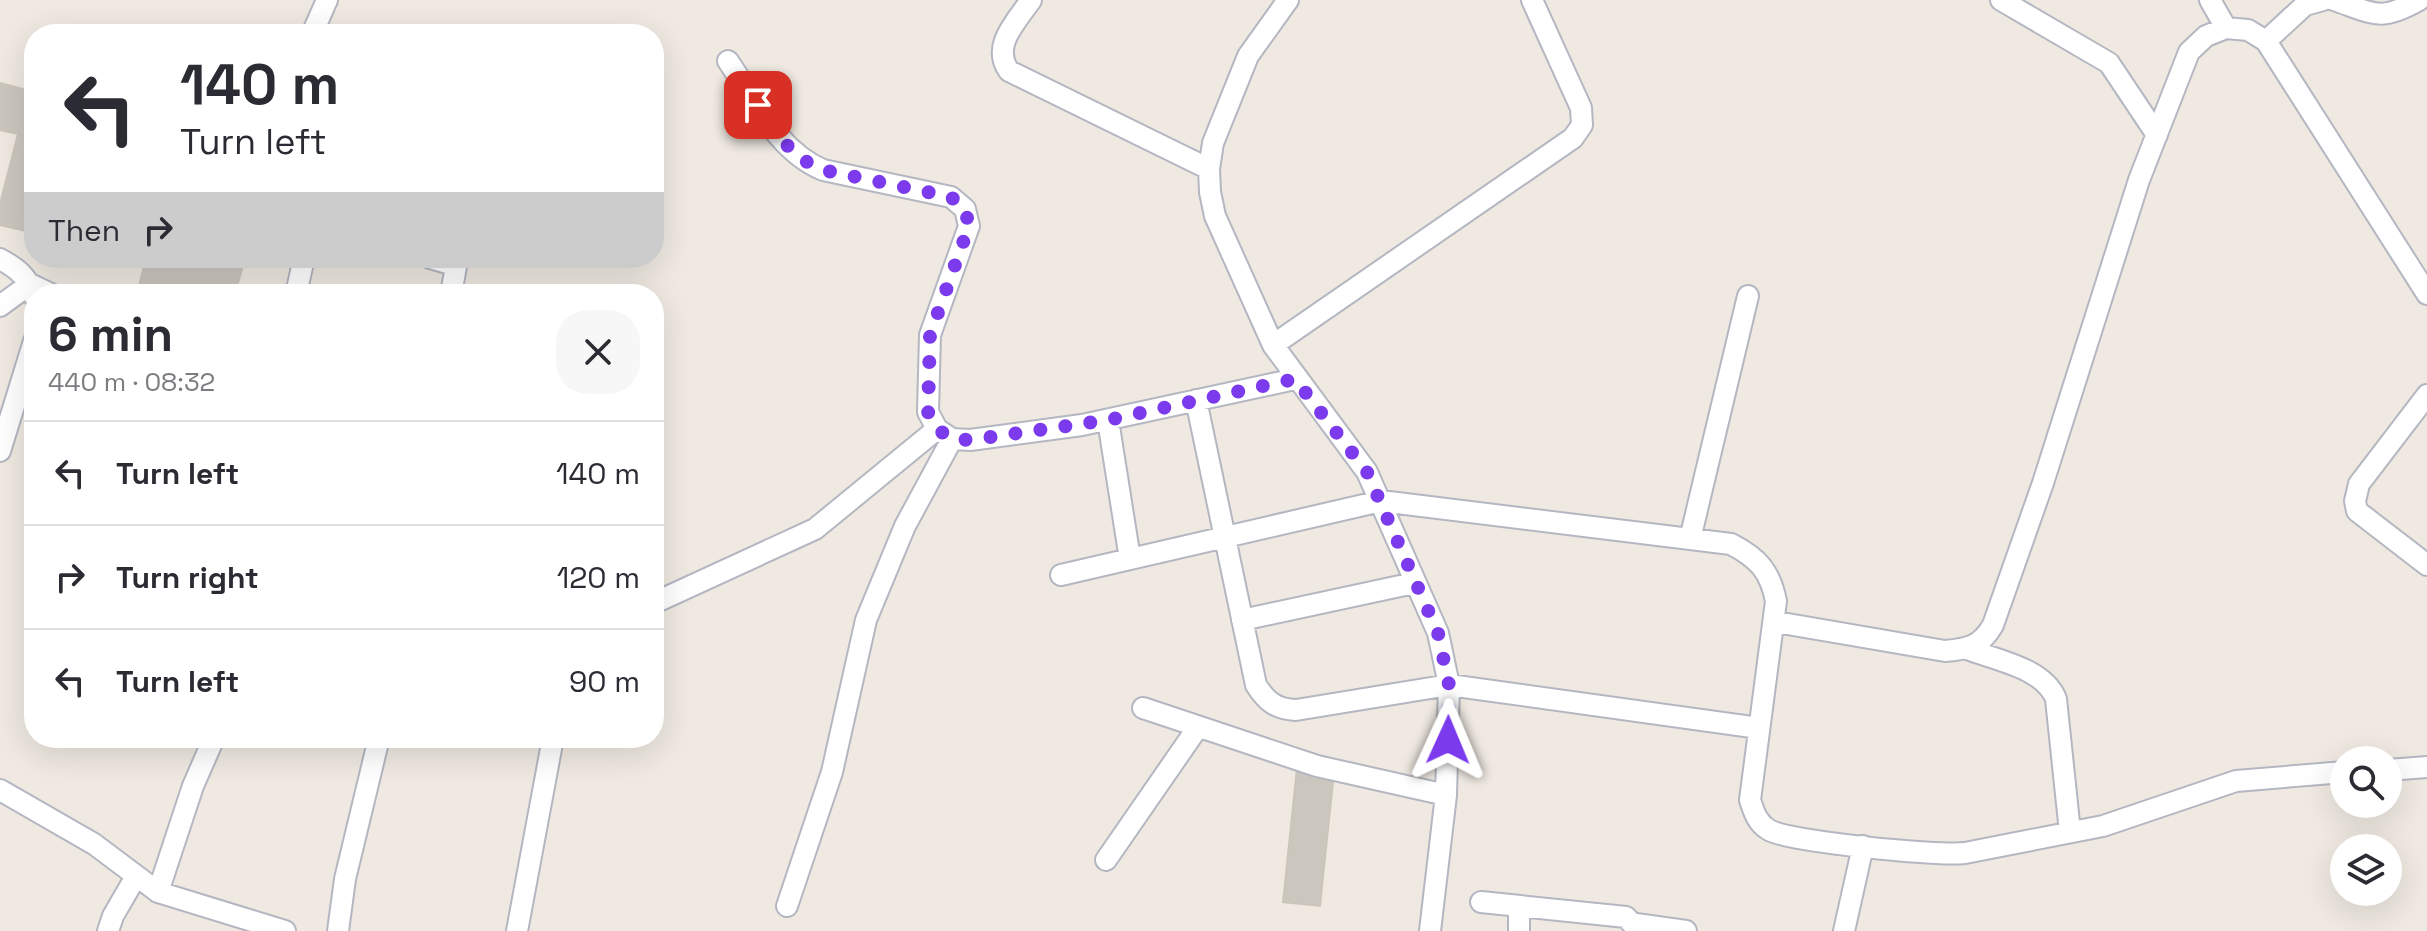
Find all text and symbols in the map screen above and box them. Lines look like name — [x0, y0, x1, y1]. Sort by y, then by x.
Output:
text: 140 m — [180, 49, 339, 120]
icon: left — [48, 56, 152, 160]
pin — [724, 71, 792, 139]
icon: arrive — [736, 83, 780, 127]
text: Turn left — [180, 119, 327, 165]
icon: right — [136, 208, 180, 252]
text: Then — [48, 211, 120, 250]
text: 6 min — [48, 304, 173, 365]
button: close — [556, 310, 640, 394]
text: 440 m · 08:32 — [48, 365, 215, 399]
icon: left — [48, 451, 92, 495]
text: Turn left — [116, 454, 239, 493]
text: 140 m — [556, 454, 640, 493]
icon: right — [48, 555, 92, 599]
text: Turn right — [116, 558, 259, 597]
text: 120 m — [557, 558, 640, 597]
icon: left — [48, 659, 92, 703]
text: Turn left — [116, 662, 239, 701]
text: 90 m — [569, 662, 640, 701]
position arrow — [1406, 698, 1490, 782]
map controls — [2330, 746, 2402, 906]
button: search — [2330, 746, 2402, 818]
button: layers — [2330, 834, 2402, 906]

